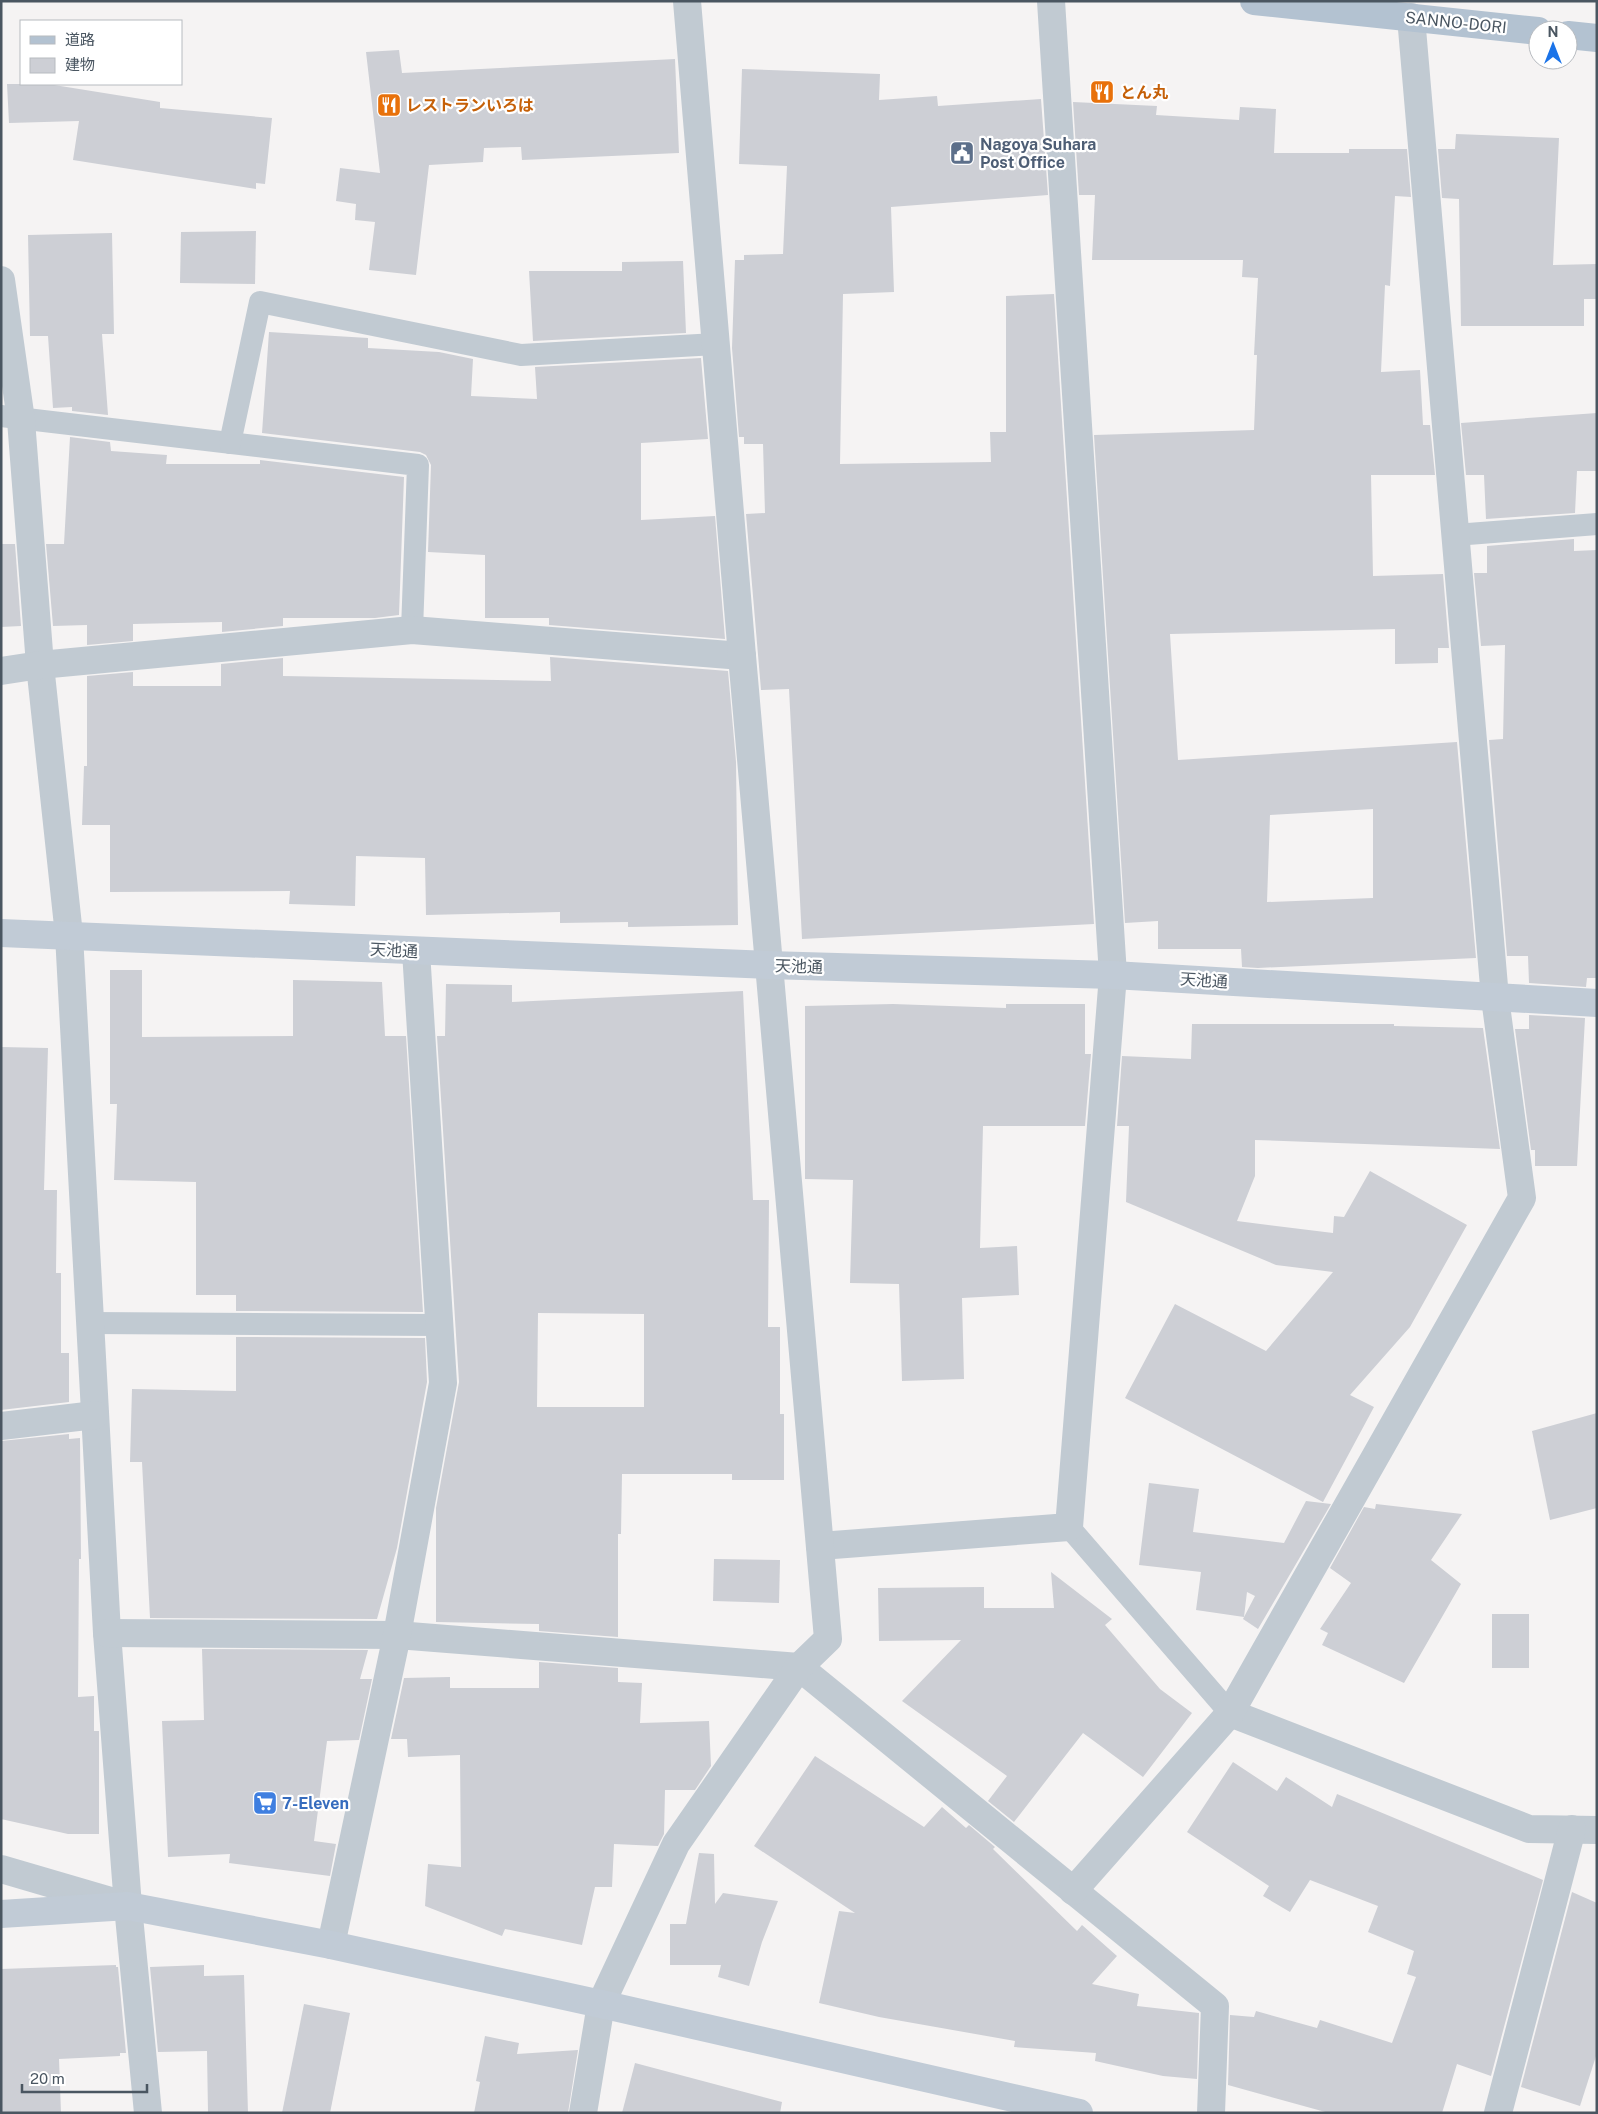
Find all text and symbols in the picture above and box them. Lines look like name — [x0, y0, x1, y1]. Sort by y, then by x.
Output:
street label: SANNO-DORI — [1404, 8, 1508, 37]
legend — [20, 20, 182, 85]
north arrow — [1528, 20, 1578, 70]
text: N — [1548, 24, 1558, 40]
text: 道路 — [65, 31, 95, 48]
text: 建物 — [65, 56, 95, 73]
restaurant icon: とん丸 — [1089, 79, 1115, 105]
place label: とん丸 — [1120, 83, 1168, 102]
restaurant icon: レストランいろは — [376, 92, 402, 118]
place label: レストランいろは — [406, 96, 534, 115]
place label: Nagoya Suhara Post Office — [980, 135, 1096, 172]
public building icon: Nagoya Suhara Post Office — [949, 140, 975, 166]
street label: 天池通 — [370, 940, 418, 961]
street label: 天池通 — [775, 956, 823, 977]
street label: 天池通 — [1179, 969, 1229, 992]
supermarket icon: 7-Eleven — [252, 1790, 278, 1816]
place label: 7-Eleven — [282, 1794, 349, 1813]
scale bar — [22, 2062, 148, 2094]
text: 20 m — [30, 2070, 65, 2087]

